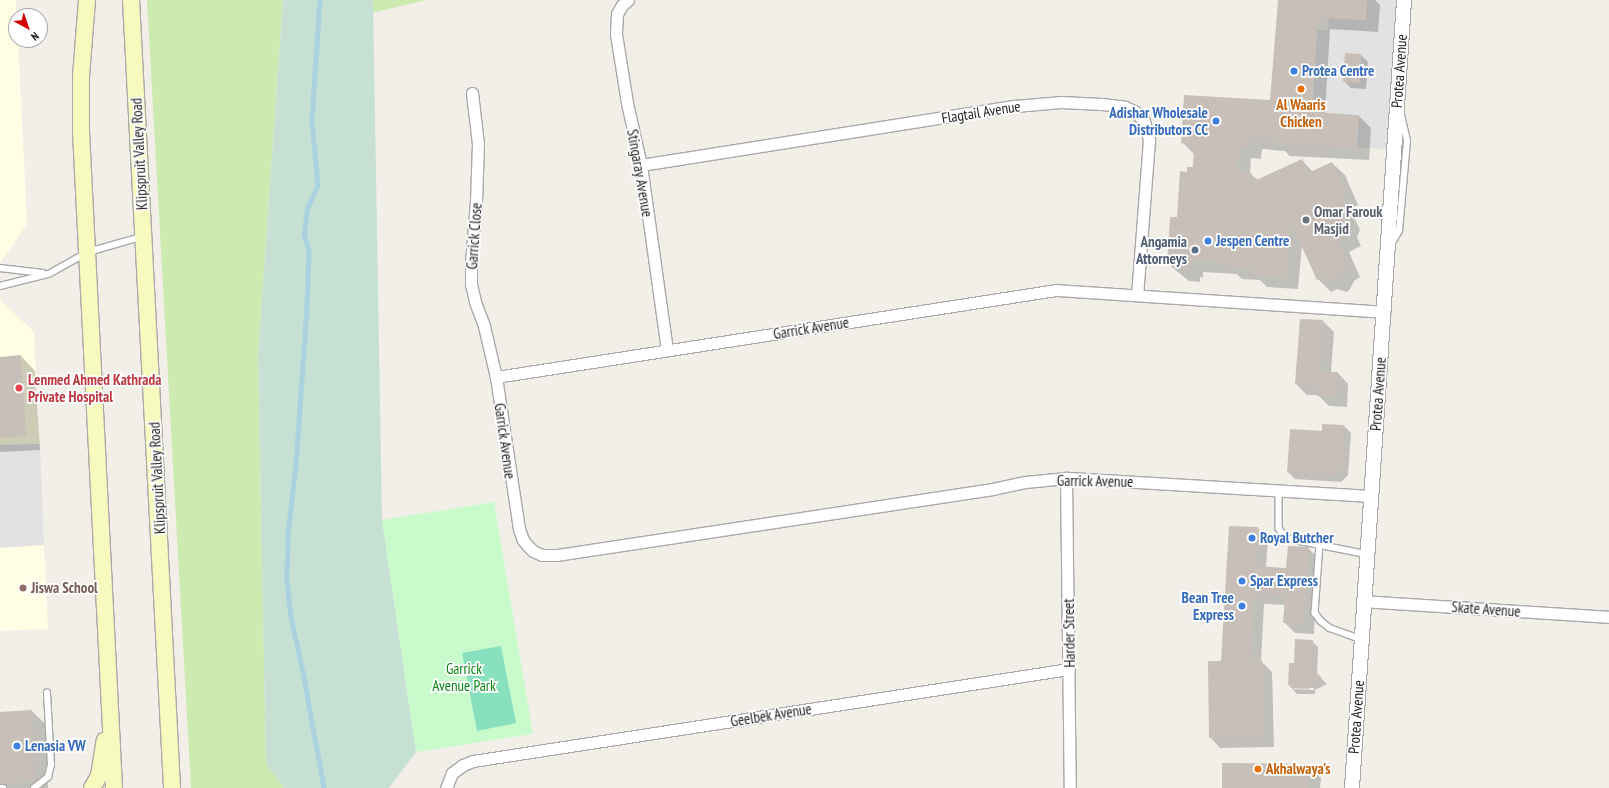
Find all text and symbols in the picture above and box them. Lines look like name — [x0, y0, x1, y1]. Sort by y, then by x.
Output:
north arrow — [8, 8, 48, 48]
text: N — [28, 29, 42, 44]
street label: Protea Avenue — [1387, 33, 1411, 109]
place label: Protea Centre — [1302, 62, 1375, 80]
marker: Protea Centre — [1289, 66, 1299, 76]
marker: Al Waaris Chicken — [1296, 84, 1306, 94]
place label: Al Waaris Chicken — [1276, 95, 1326, 130]
street label: Klipspruit Valley Road — [127, 97, 151, 211]
street label: Flagtail Avenue — [940, 97, 1022, 127]
place label: Adishar Wholesale Distributors CC — [1109, 103, 1208, 138]
marker: Adishar Wholesale Distributors CC — [1211, 116, 1221, 126]
street label: Stingaray Avenue — [623, 127, 657, 219]
street label: Garrick Close — [463, 202, 485, 270]
place label: Omar Farouk Masjid — [1314, 202, 1382, 237]
marker: Omar Farouk Masjid — [1301, 215, 1311, 225]
place label: Angamia Attorneys — [1136, 232, 1187, 267]
place label: Jespen Centre — [1216, 232, 1290, 250]
marker: Jespen Centre — [1203, 236, 1213, 246]
marker: Angamia Attorneys — [1190, 245, 1200, 255]
street label: Garrick Avenue — [772, 313, 850, 343]
street label: Protea Avenue — [1366, 356, 1390, 432]
place label: Lenmed Ahmed Kathrada Private Hospital — [28, 370, 162, 405]
marker: Lenmed Ahmed Kathrada Private Hospital — [13, 382, 25, 394]
street label: Garrick Avenue — [491, 402, 519, 480]
street label: Klipspruit Valley Road — [145, 421, 169, 535]
street label: Garrick Avenue — [1056, 471, 1134, 491]
place label: Royal Butcher — [1260, 529, 1334, 547]
marker: Royal Butcher — [1247, 533, 1257, 543]
place label: Spar Express — [1250, 572, 1318, 590]
marker: Spar Express — [1237, 576, 1247, 586]
place label: Jiswa School — [31, 579, 98, 597]
marker: Jiswa School — [18, 583, 28, 593]
place label: Bean Tree Express — [1181, 588, 1234, 623]
street label: Harder Street — [1059, 598, 1079, 668]
street label: Skate Avenue — [1451, 598, 1521, 620]
marker: Bean Tree Express — [1237, 601, 1247, 611]
park label: Garrick Avenue Park — [432, 659, 496, 694]
street label: Protea Avenue — [1344, 679, 1368, 755]
street label: Geelbek Avenue — [729, 700, 813, 730]
place label: Lenasia VW — [25, 737, 86, 755]
marker: Lenasia VW — [12, 741, 22, 751]
place label: Akhalwaya's — [1266, 760, 1331, 778]
marker: Akhalwaya's — [1253, 764, 1263, 774]

